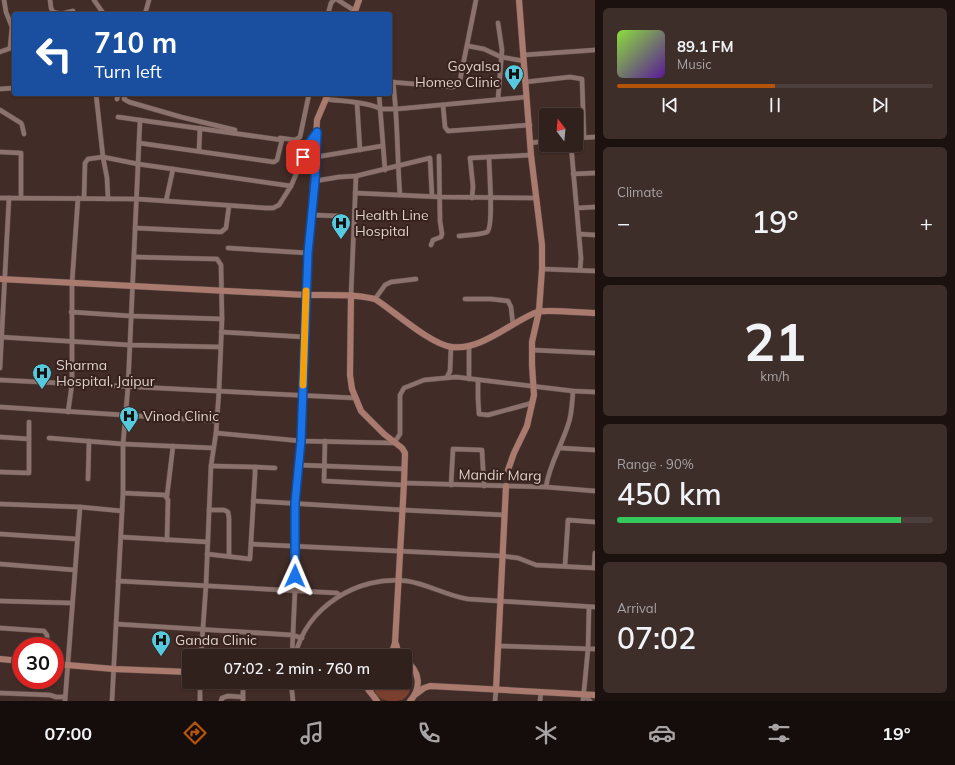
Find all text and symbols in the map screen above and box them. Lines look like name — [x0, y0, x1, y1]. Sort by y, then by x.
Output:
text: 710 m — [94, 25, 177, 60]
icon: left — [28, 28, 80, 80]
text: 89.1 FM — [677, 37, 733, 56]
text: Music — [677, 56, 712, 72]
place label: Goyalsa Homeo Clinic — [415, 57, 500, 91]
text: Turn left — [94, 60, 162, 83]
hospital icon: Goyalsa Homeo Clinic — [503, 63, 525, 91]
icon: previous — [659, 94, 681, 116]
icon: pause — [764, 94, 786, 116]
icon: next — [869, 94, 891, 116]
north arrow — [539, 108, 583, 152]
map controls — [539, 108, 583, 152]
pin — [286, 140, 320, 174]
icon: arrive — [292, 146, 314, 168]
text: Climate — [617, 184, 663, 200]
text: 19° — [751, 203, 799, 241]
place label: Health Line Hospital — [355, 206, 429, 240]
text: − — [617, 209, 630, 237]
text: + — [920, 209, 933, 237]
hospital icon: Health Line Hospital — [330, 212, 352, 240]
text: 21 — [744, 309, 806, 374]
place label: Sharma Hospital, Jaipur — [56, 356, 156, 390]
hospital icon: Sharma Hospital, Jaipur — [31, 362, 53, 390]
text: km/h — [760, 368, 790, 384]
hospital icon: Vinod Clinic — [118, 405, 140, 433]
place label: Vinod Clinic — [143, 407, 219, 425]
text: Range · 90% — [617, 456, 694, 472]
street label: Mandir Marg — [458, 465, 542, 485]
text: 450 km — [617, 475, 722, 513]
position arrow — [274, 555, 316, 597]
text: Arrival — [617, 600, 657, 616]
text: 07:02 — [617, 619, 696, 657]
hospital icon: Ganda Clinic — [150, 629, 172, 657]
place label: Ganda Clinic — [175, 631, 257, 649]
speed limit sign: 30 — [12, 637, 64, 689]
text: 07:02 · 2 min · 760 m — [224, 659, 370, 678]
icon: directions — [181, 719, 209, 747]
icon: music — [298, 719, 326, 747]
icon: phone — [415, 719, 443, 747]
icon: climate — [532, 719, 560, 747]
icon: car — [648, 719, 676, 747]
icon: filters — [765, 719, 793, 747]
text: 07:00 — [44, 722, 92, 745]
text: 19° — [882, 722, 911, 745]

